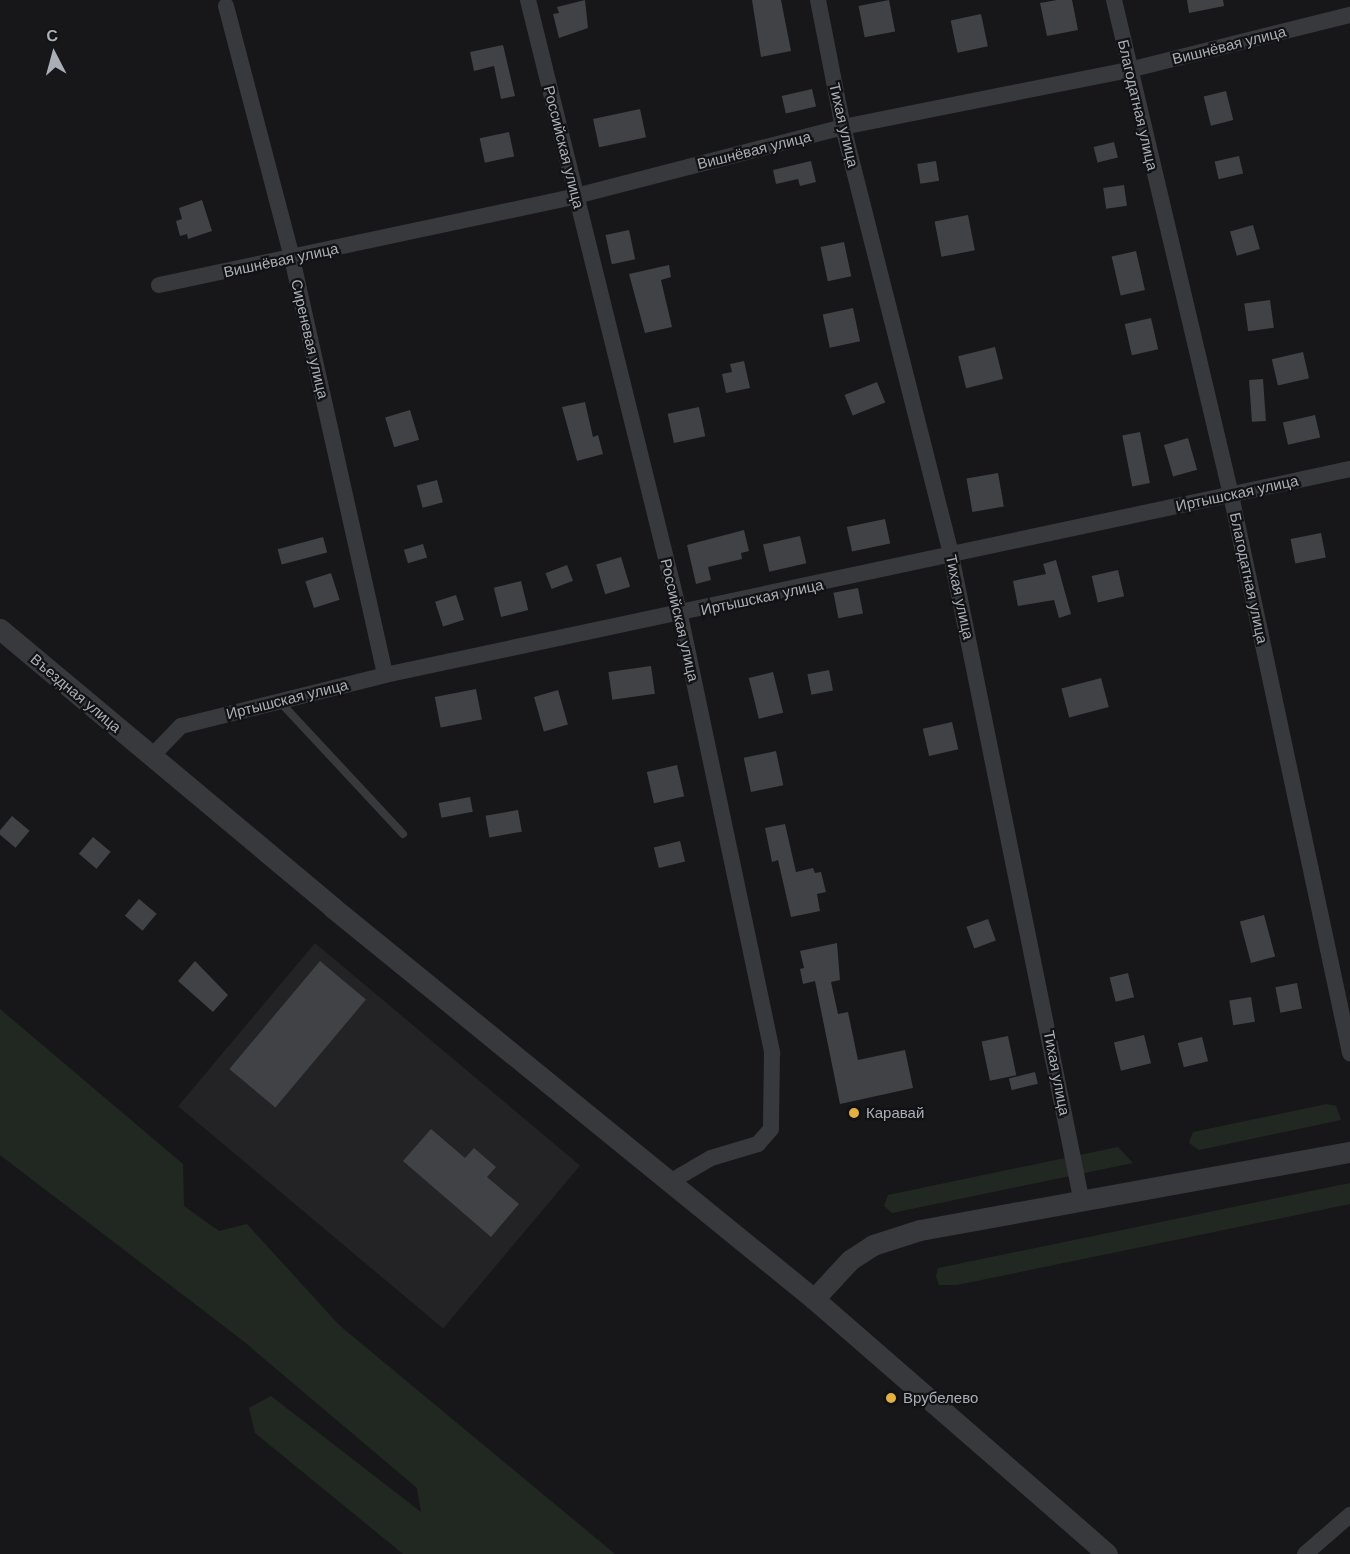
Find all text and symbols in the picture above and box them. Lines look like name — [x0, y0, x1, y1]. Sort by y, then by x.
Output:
street label: Вишнёвая улица — [1170, 22, 1288, 68]
north arrow — [24, 24, 84, 84]
text: С — [45, 27, 59, 45]
street label: Благодатная улица — [1114, 38, 1162, 172]
street label: Тихая улица — [826, 81, 862, 169]
street label: Российская улица — [540, 84, 588, 210]
street label: Вишнёвая улица — [695, 127, 813, 173]
street label: Вишнёвая улица — [222, 239, 340, 281]
street label: Сиреневая улица — [287, 277, 333, 401]
street label: Иртышская улица — [1174, 471, 1300, 515]
street label: Благодатная улица — [1226, 511, 1272, 645]
street label: Тихая улица — [942, 553, 978, 641]
street label: Российская улица — [657, 557, 703, 683]
street label: Иртышская улица — [699, 575, 825, 619]
street label: Въездная улица — [27, 650, 125, 736]
street label: Иртышская улица — [224, 675, 350, 723]
street label: Тихая улица — [1040, 1029, 1074, 1117]
place label: Каравай — [866, 1104, 924, 1122]
marker: Каравай — [847, 1106, 861, 1120]
place label: Врубелево — [903, 1389, 978, 1407]
marker: Врубелево — [884, 1391, 898, 1405]

